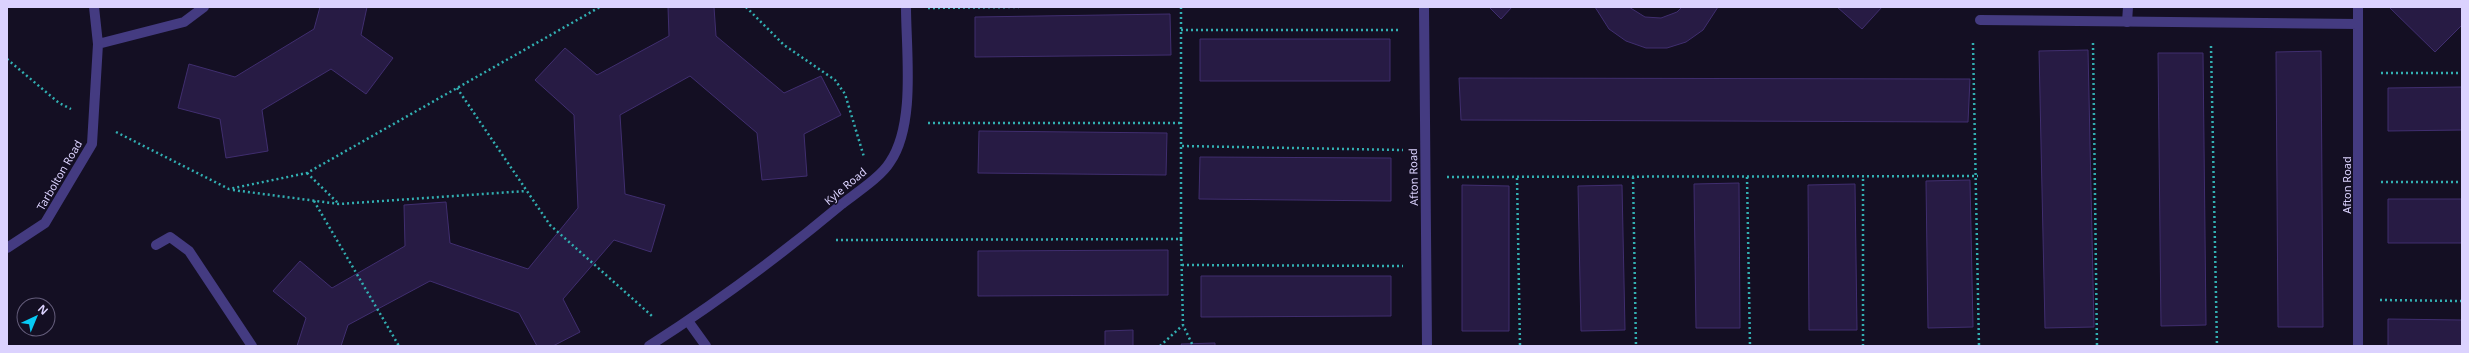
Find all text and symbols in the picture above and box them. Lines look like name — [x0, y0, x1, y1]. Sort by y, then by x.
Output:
street label: Tarbolton Road — [33, 137, 85, 213]
street label: Afton Road — [1405, 148, 1421, 206]
street label: Afton Road — [2339, 156, 2354, 214]
street label: Kyle Road — [821, 164, 869, 208]
north arrow — [16, 297, 56, 337]
text: N — [35, 301, 52, 318]

